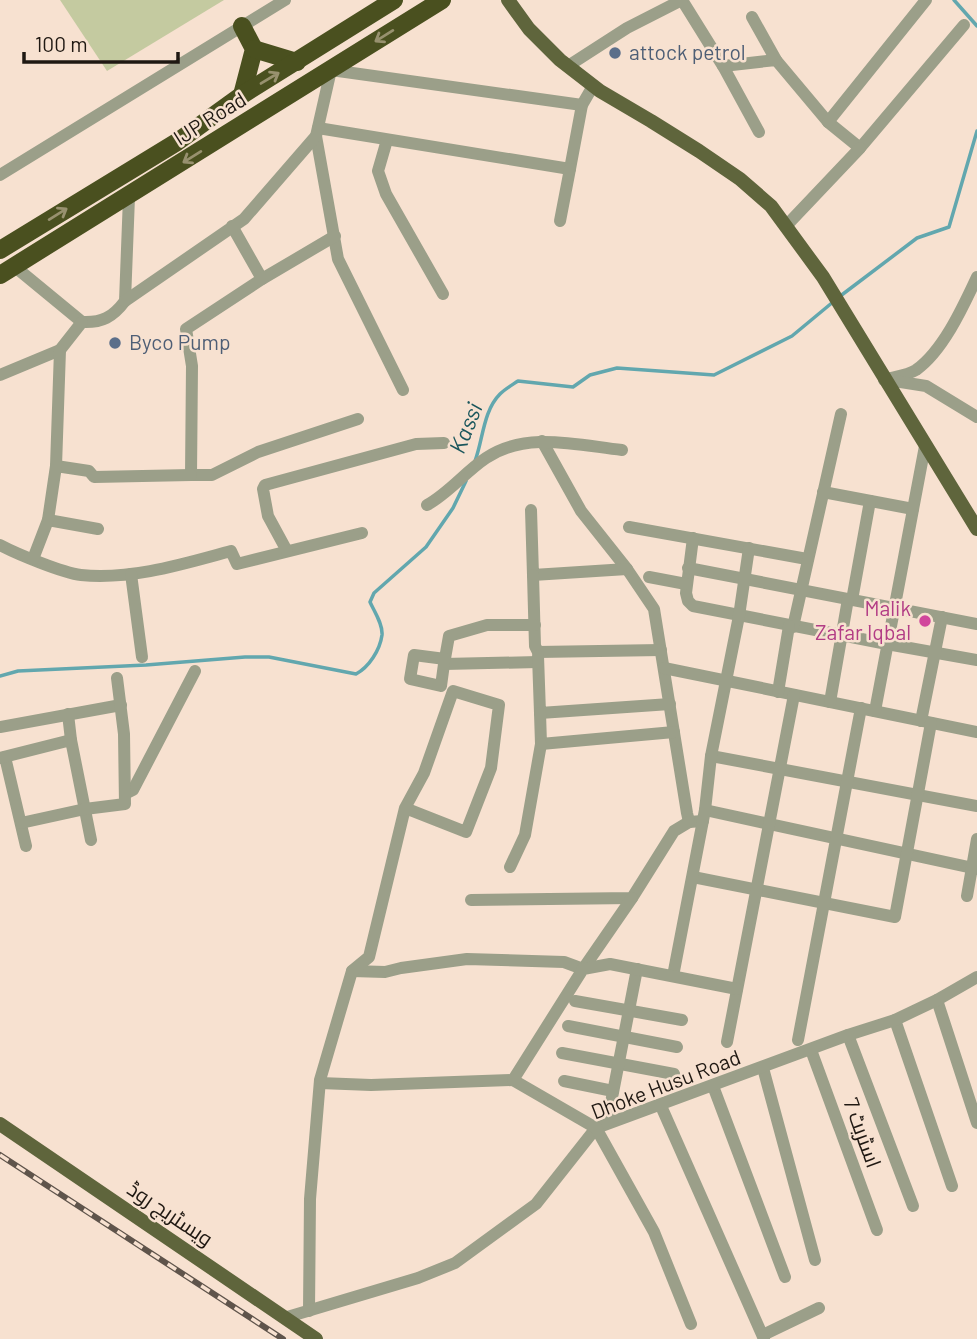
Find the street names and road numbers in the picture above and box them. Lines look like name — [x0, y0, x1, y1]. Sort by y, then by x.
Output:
street label: IJP Road — [168, 86, 250, 150]
street label: Dhoke Husu Road — [587, 1044, 744, 1124]
street label: اسٹریٹ 7 — [838, 1094, 888, 1171]
street label: ویسٹریج روڈ — [122, 1175, 218, 1253]

